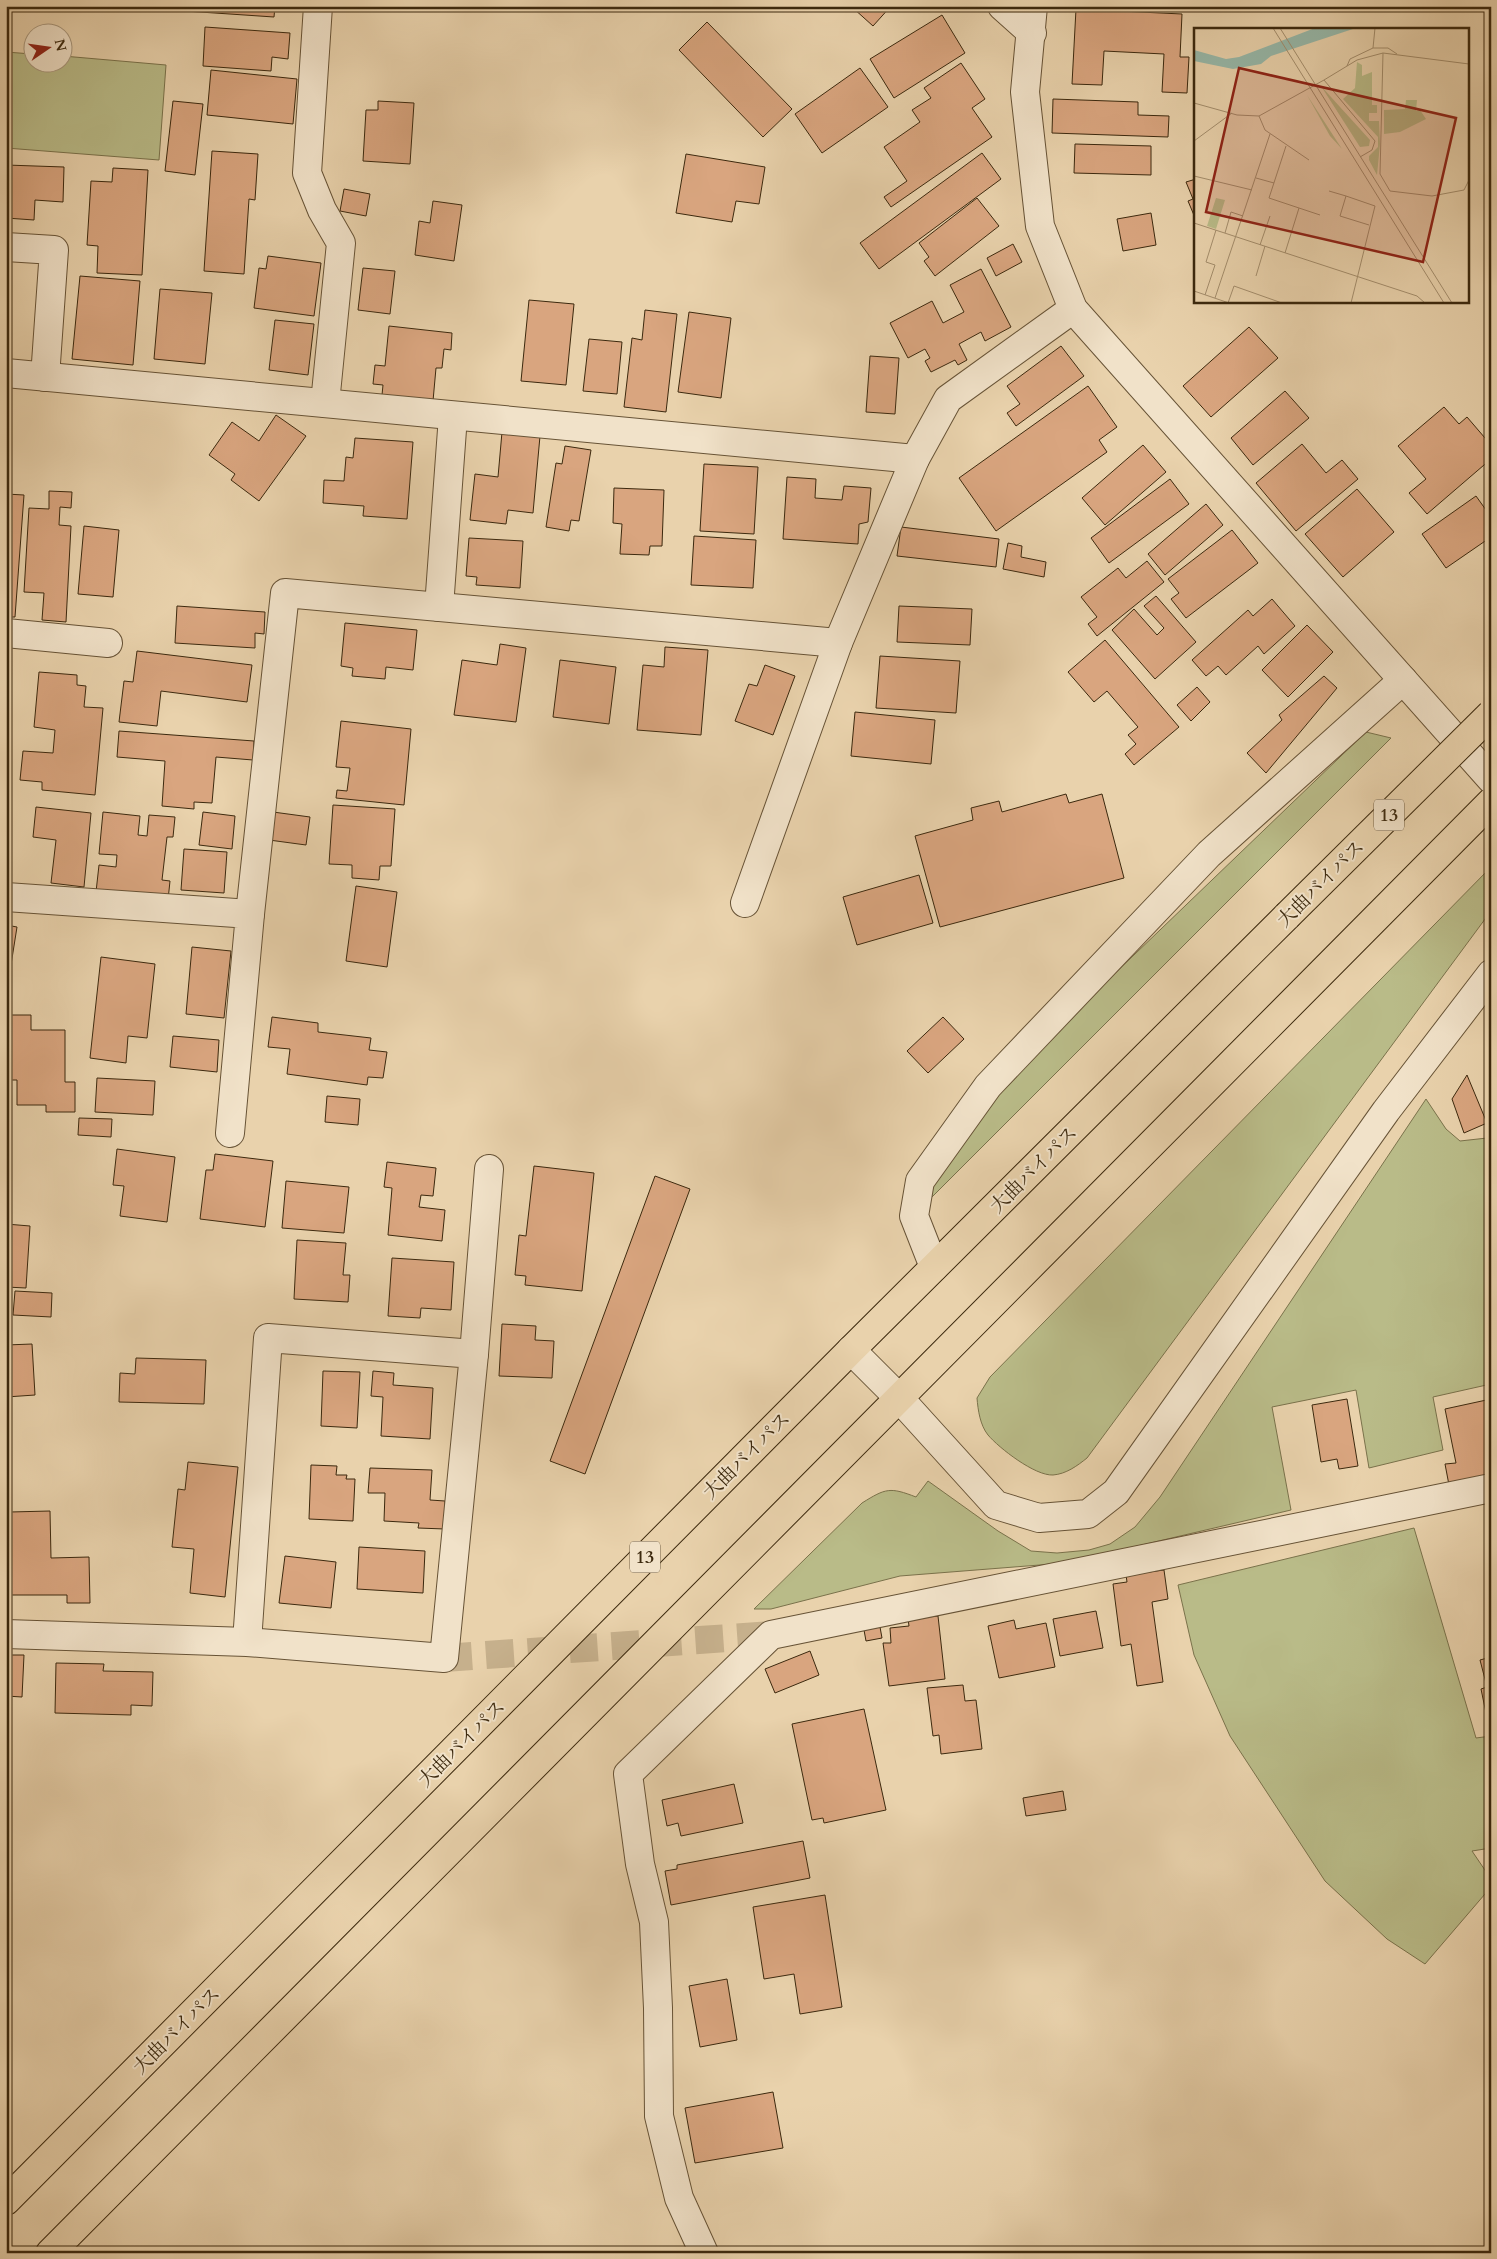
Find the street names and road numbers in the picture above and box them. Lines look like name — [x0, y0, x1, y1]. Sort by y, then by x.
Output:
road number: 13 — [1374, 800, 1404, 830]
street label: 大曲バイパス — [1271, 834, 1370, 933]
street label: 大曲バイパス — [984, 1120, 1083, 1219]
street label: 大曲バイパス — [697, 1406, 796, 1505]
road number: 13 — [630, 1541, 660, 1572]
street label: 大曲バイパス — [412, 1694, 511, 1793]
street label: 大曲バイパス — [127, 1981, 226, 2080]

